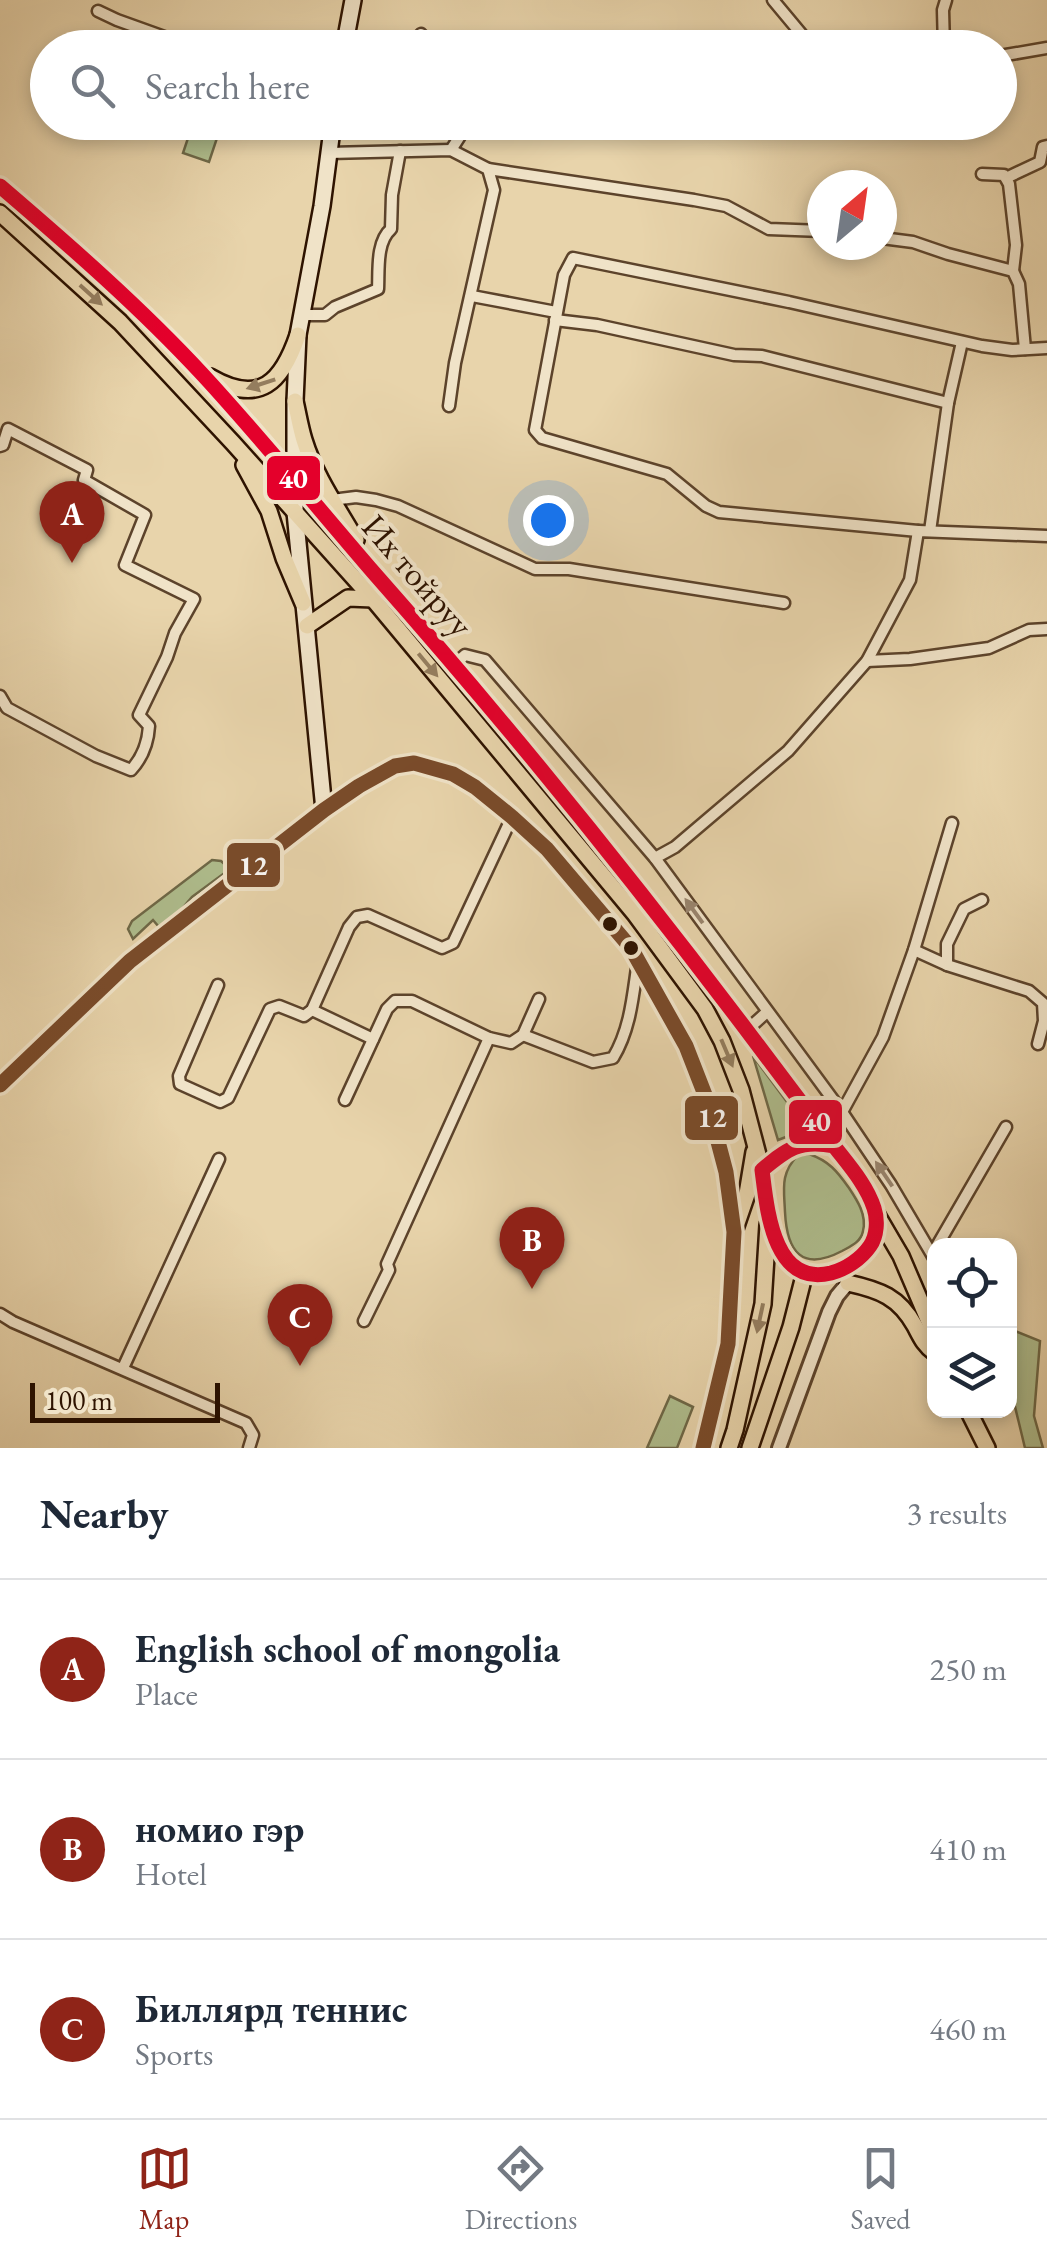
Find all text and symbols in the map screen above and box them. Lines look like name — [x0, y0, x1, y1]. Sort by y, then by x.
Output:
search box — [30, 30, 1017, 140]
icon: search — [65, 58, 120, 113]
text: Search here — [145, 61, 310, 110]
north arrow — [807, 170, 897, 260]
one-way arrow — [78, 284, 103, 306]
one-way arrow — [245, 377, 275, 392]
line badge: 40 — [265, 454, 322, 502]
text: 40 — [278, 460, 308, 496]
pin: A — [40, 480, 104, 563]
your location — [523, 495, 574, 546]
street label: Их тойруу — [352, 504, 484, 647]
one-way arrow — [417, 652, 439, 677]
line badge: 12 — [225, 841, 282, 889]
text: 12 — [238, 847, 268, 883]
one-way arrow — [684, 898, 704, 924]
unlabelled marker — [600, 914, 620, 934]
unlabelled marker — [621, 938, 641, 958]
one-way arrow — [719, 1038, 735, 1068]
line badge: 12 — [683, 1094, 740, 1142]
line badge: 40 — [787, 1098, 844, 1146]
text: 12 — [697, 1099, 727, 1135]
text: 40 — [801, 1103, 831, 1139]
one-way arrow — [875, 1161, 894, 1188]
pin: B — [500, 1206, 564, 1289]
map controls — [927, 1238, 1017, 1418]
button: locate — [927, 1238, 1017, 1328]
pin: C — [268, 1284, 332, 1366]
one-way arrow — [751, 1303, 767, 1334]
button: layers — [927, 1328, 1017, 1418]
scale bar — [30, 1378, 220, 1422]
text: 100 m — [45, 1382, 113, 1418]
text: Nearby — [40, 1486, 169, 1541]
text: 3 results — [907, 1492, 1007, 1534]
text: English school of mongolia — [135, 1624, 560, 1673]
text: A — [61, 1648, 84, 1690]
text: 250 m — [930, 1648, 1007, 1690]
text: Place — [135, 1673, 198, 1715]
text: номио гэр — [135, 1804, 304, 1853]
text: B — [62, 1828, 83, 1870]
text: 410 m — [930, 1828, 1007, 1870]
text: Hotel — [135, 1853, 207, 1895]
text: Биллярд теннис — [135, 1984, 407, 2033]
text: C — [61, 2008, 84, 2050]
text: 460 m — [930, 2008, 1007, 2050]
text: Sports — [135, 2033, 213, 2075]
tab: Map — [137, 2141, 192, 2237]
tab: Directions — [465, 2141, 577, 2237]
tab: Saved — [850, 2141, 910, 2237]

